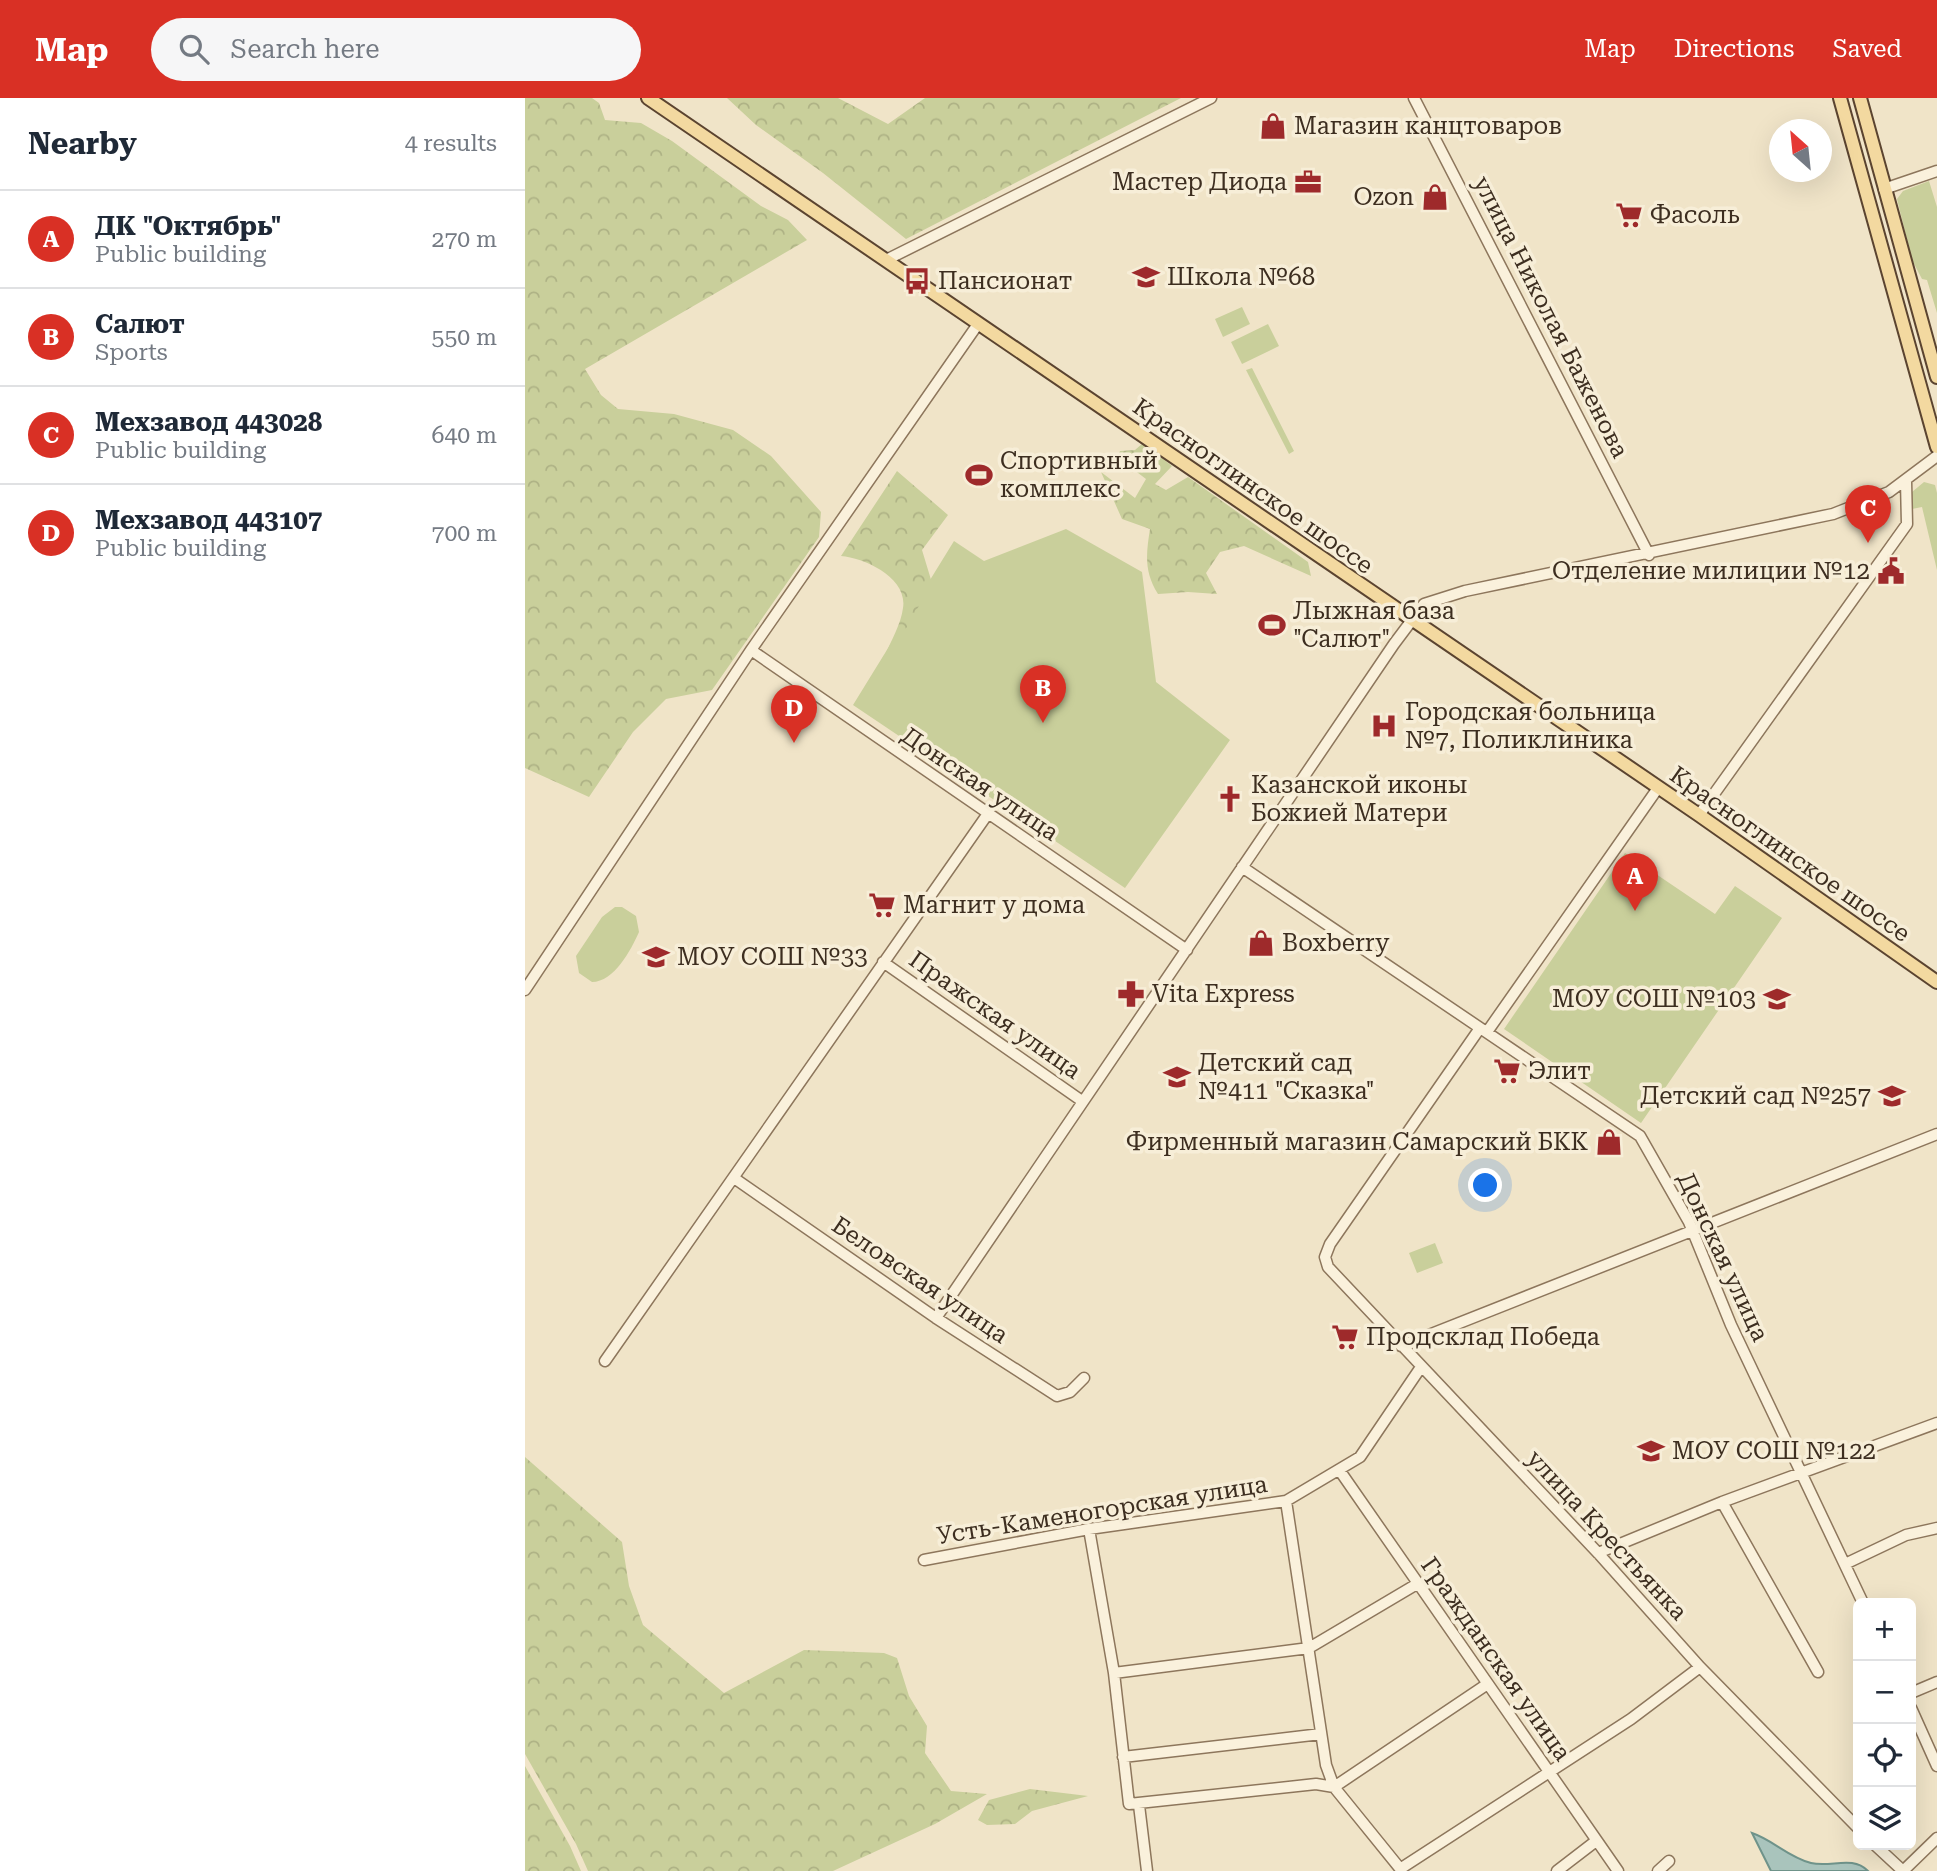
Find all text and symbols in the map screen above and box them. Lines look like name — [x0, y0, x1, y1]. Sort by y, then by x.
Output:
search box — [151, 18, 641, 81]
text: Map — [35, 30, 109, 69]
icon: search — [175, 30, 213, 68]
text: Search here — [231, 34, 380, 64]
text: Map — [1584, 35, 1636, 63]
text: Directions — [1674, 35, 1794, 63]
text: Saved — [1832, 35, 1902, 63]
shop icon: Магазин канцтоваров — [1258, 111, 1288, 141]
place label: Магазин канцтоваров — [1294, 112, 1562, 140]
north arrow — [1769, 119, 1832, 182]
text: Nearby — [28, 126, 137, 161]
text: 4 results — [405, 130, 497, 157]
office icon: Мастер Диода — [1293, 167, 1323, 197]
place label: Мастер Диода — [1112, 168, 1287, 196]
street label: улица Николая Баженова — [1468, 171, 1634, 463]
shop icon: Ozon — [1420, 182, 1450, 212]
place label: Ozon — [1353, 183, 1414, 211]
supermarket icon: Фасоль — [1614, 200, 1644, 230]
place label: Фасоль — [1650, 201, 1740, 229]
text: ДК "Октябрь" — [95, 211, 282, 241]
text: A — [43, 226, 59, 253]
text: 270 m — [432, 226, 497, 253]
text: Public building — [95, 241, 266, 268]
school or university icon: Школа №68 — [1131, 262, 1161, 292]
place label: Школа №68 — [1167, 263, 1315, 291]
bus stop icon: Пансионат — [902, 266, 932, 296]
place label: Пансионат — [938, 267, 1072, 295]
text: Салют — [95, 309, 185, 339]
text: B — [43, 324, 59, 351]
text: 550 m — [432, 324, 497, 351]
text: Sports — [95, 339, 168, 366]
street label: Красноглинское шоссе — [1128, 392, 1378, 580]
text: Мехзавод 443028 — [95, 407, 322, 437]
text: C — [43, 422, 59, 449]
text: 640 m — [432, 422, 497, 449]
text: Public building — [95, 437, 266, 464]
place label: Спортивный комплекс — [1000, 447, 1158, 503]
sports icon: Спортивный комплекс — [964, 460, 994, 490]
pin: C — [1845, 485, 1891, 543]
text: Мехзавод 443107 — [95, 505, 322, 535]
text: D — [42, 520, 60, 547]
text: 700 m — [432, 520, 497, 547]
text: Public building — [95, 535, 266, 562]
public building icon: Отделение милиции №12 — [1876, 556, 1906, 586]
place label: Отделение милиции №12 — [1552, 557, 1870, 585]
place label: Лыжная база "Салют" — [1293, 597, 1455, 653]
sports icon: Лыжная база "Салют" — [1257, 610, 1287, 640]
pin: B — [1020, 665, 1066, 723]
pin: D — [771, 685, 817, 743]
place label: Городская больница №7, Поликлиника — [1405, 698, 1656, 754]
hospital icon: Городская больница №7, Поликлиника — [1369, 711, 1399, 741]
street label: Донская улица — [896, 721, 1064, 847]
street label: Красноглинское шоссе — [1665, 760, 1915, 948]
place label: Казанской иконы Божией Матери — [1251, 771, 1467, 827]
church icon: Казанской иконы Божией Матери — [1215, 784, 1245, 814]
pin: A — [1612, 853, 1658, 911]
supermarket icon: Магнит у дома — [867, 890, 897, 920]
place label: Магнит у дома — [903, 891, 1085, 919]
shop icon: Boxberry — [1246, 928, 1276, 958]
place label: Boxberry — [1282, 929, 1390, 957]
school or university icon: МОУ СОШ №33 — [641, 942, 671, 972]
place label: МОУ СОШ №33 — [677, 943, 868, 971]
street label: Пражская улица — [904, 945, 1086, 1085]
pharmacy icon: Vita Express — [1116, 979, 1146, 1009]
place label: Vita Express — [1152, 980, 1295, 1008]
school or university icon: МОУ СОШ №103 — [1762, 984, 1792, 1014]
place label: МОУ СОШ №103 — [1552, 985, 1756, 1013]
place label: Детский сад №411 "Сказка" — [1198, 1049, 1375, 1105]
supermarket icon: Элит — [1492, 1056, 1522, 1086]
place label: Элит — [1528, 1057, 1591, 1085]
school or university icon: Детский сад №411 "Сказка" — [1162, 1062, 1192, 1092]
school or university icon: Детский сад №257 — [1877, 1081, 1907, 1111]
place label: Детский сад №257 — [1640, 1082, 1871, 1110]
shop icon: Фирменный магазин Самарский БКК — [1594, 1127, 1624, 1157]
place label: Фирменный магазин Самарский БКК — [1126, 1128, 1589, 1156]
your location — [1468, 1168, 1502, 1202]
street label: Донская улица — [1672, 1168, 1774, 1346]
street label: Беловская улица — [827, 1211, 1013, 1349]
supermarket icon: Продсклад Победа — [1330, 1322, 1360, 1352]
place label: Продсклад Победа — [1366, 1323, 1600, 1351]
school or university icon: МОУ СОШ №122 — [1636, 1436, 1666, 1466]
place label: МОУ СОШ №122 — [1672, 1437, 1876, 1465]
street label: улица Крестьянка — [1521, 1444, 1693, 1626]
street label: Усть-Каменогорская улица — [935, 1470, 1269, 1550]
street label: Гражданская улица — [1415, 1552, 1577, 1766]
map controls — [1853, 1598, 1916, 1850]
button: + — [1853, 1598, 1916, 1661]
button: − — [1853, 1661, 1916, 1724]
button: locate — [1853, 1724, 1916, 1787]
button: layers — [1853, 1787, 1916, 1850]

